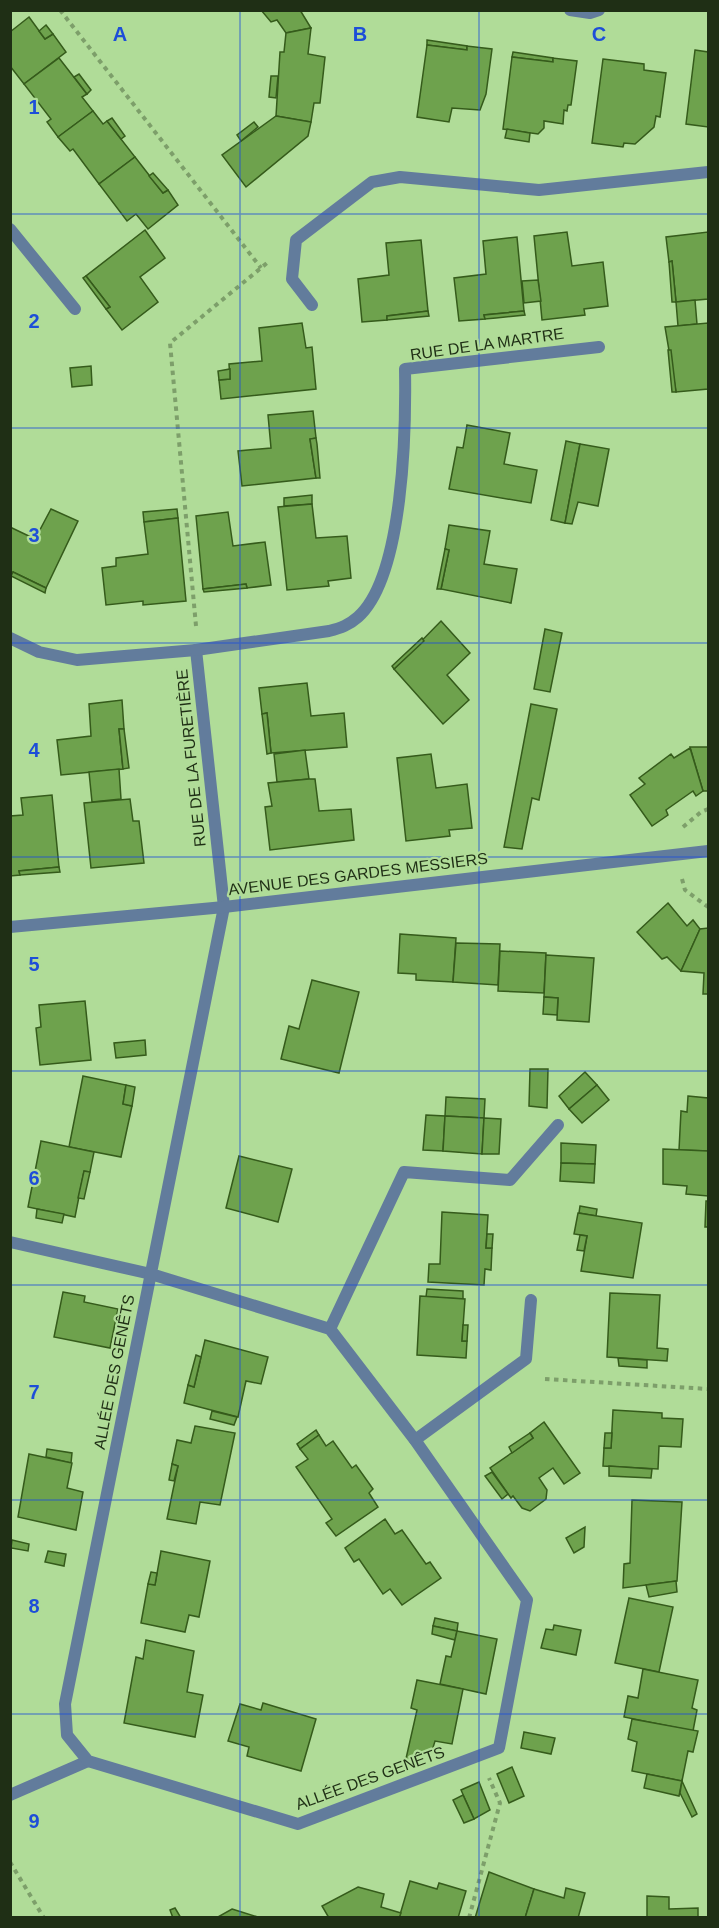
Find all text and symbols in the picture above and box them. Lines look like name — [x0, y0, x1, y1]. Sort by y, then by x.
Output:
text: A — [113, 23, 127, 45]
text: B — [353, 23, 367, 45]
text: C — [592, 23, 606, 45]
text: 1 — [28, 96, 40, 118]
text: 2 — [28, 310, 40, 332]
street label: RUE DE LA MARTRE — [409, 325, 565, 363]
text: 3 — [28, 524, 40, 546]
street label: RUE DE LA FURETIÈRE — [172, 668, 209, 848]
text: 4 — [28, 739, 40, 761]
street label: AVENUE DES GARDES MESSIERS — [227, 850, 489, 898]
text: 5 — [28, 953, 40, 975]
text: 6 — [28, 1167, 40, 1189]
street label: ALLÉE DES GENÊTS — [90, 1293, 137, 1451]
text: 7 — [28, 1381, 40, 1403]
text: 8 — [28, 1595, 40, 1617]
street label: ALLÉE DES GENÊTS — [293, 1742, 447, 1813]
text: 9 — [28, 1810, 40, 1832]

